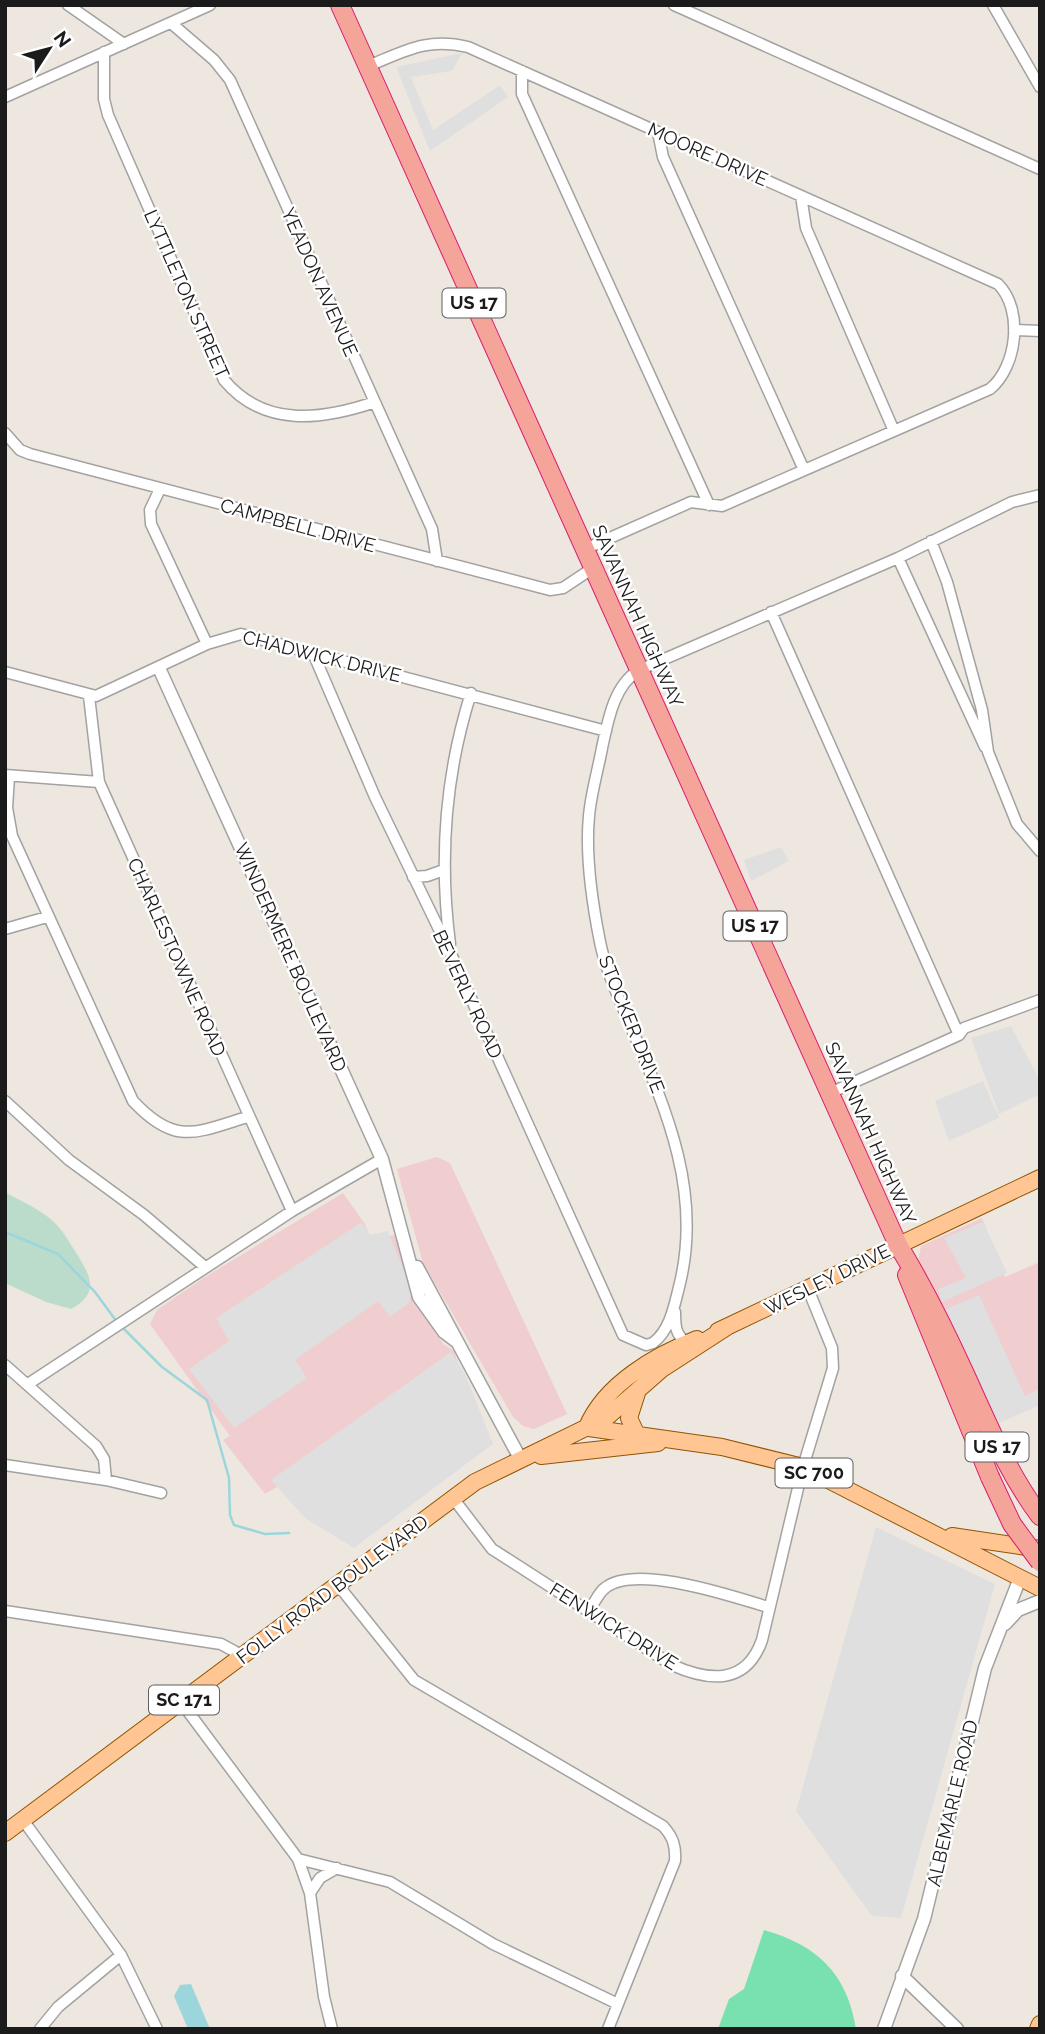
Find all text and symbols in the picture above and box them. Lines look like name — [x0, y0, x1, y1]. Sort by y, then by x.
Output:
north arrow — [14, 14, 84, 84]
text: N — [50, 27, 76, 51]
street label: MOORE DRIVE — [645, 118, 771, 190]
street label: YEADON AVENUE — [277, 204, 363, 360]
street label: LYTTLETON STREET — [140, 206, 234, 382]
road number: US 17 — [442, 288, 505, 318]
street label: CAMPBELL DRIVE — [218, 494, 378, 556]
street label: SAVANNAH HIGHWAY — [588, 521, 688, 711]
street label: CHADWICK DRIVE — [240, 626, 404, 686]
street label: WINDERMERE BOULEVARD — [230, 839, 352, 1075]
street label: CHARLESTOWNE ROAD — [123, 854, 231, 1060]
road number: US 17 — [724, 911, 786, 940]
street label: BEVERLY ROAD — [429, 926, 507, 1062]
street label: STOCKER DRIVE — [594, 952, 670, 1096]
street label: SAVANNAH HIGHWAY — [821, 1038, 921, 1228]
street label: WESLEY DRIVE — [760, 1239, 894, 1319]
road number: US 17 — [965, 1432, 1028, 1462]
road number: SC 700 — [776, 1458, 852, 1488]
street label: FOLLY ROAD BOULEVARD — [232, 1510, 432, 1668]
street label: FENWICK DRIVE — [546, 1578, 682, 1674]
road number: SC 171 — [149, 1686, 219, 1714]
street label: ALBEMARLE ROAD — [922, 1718, 982, 1888]

